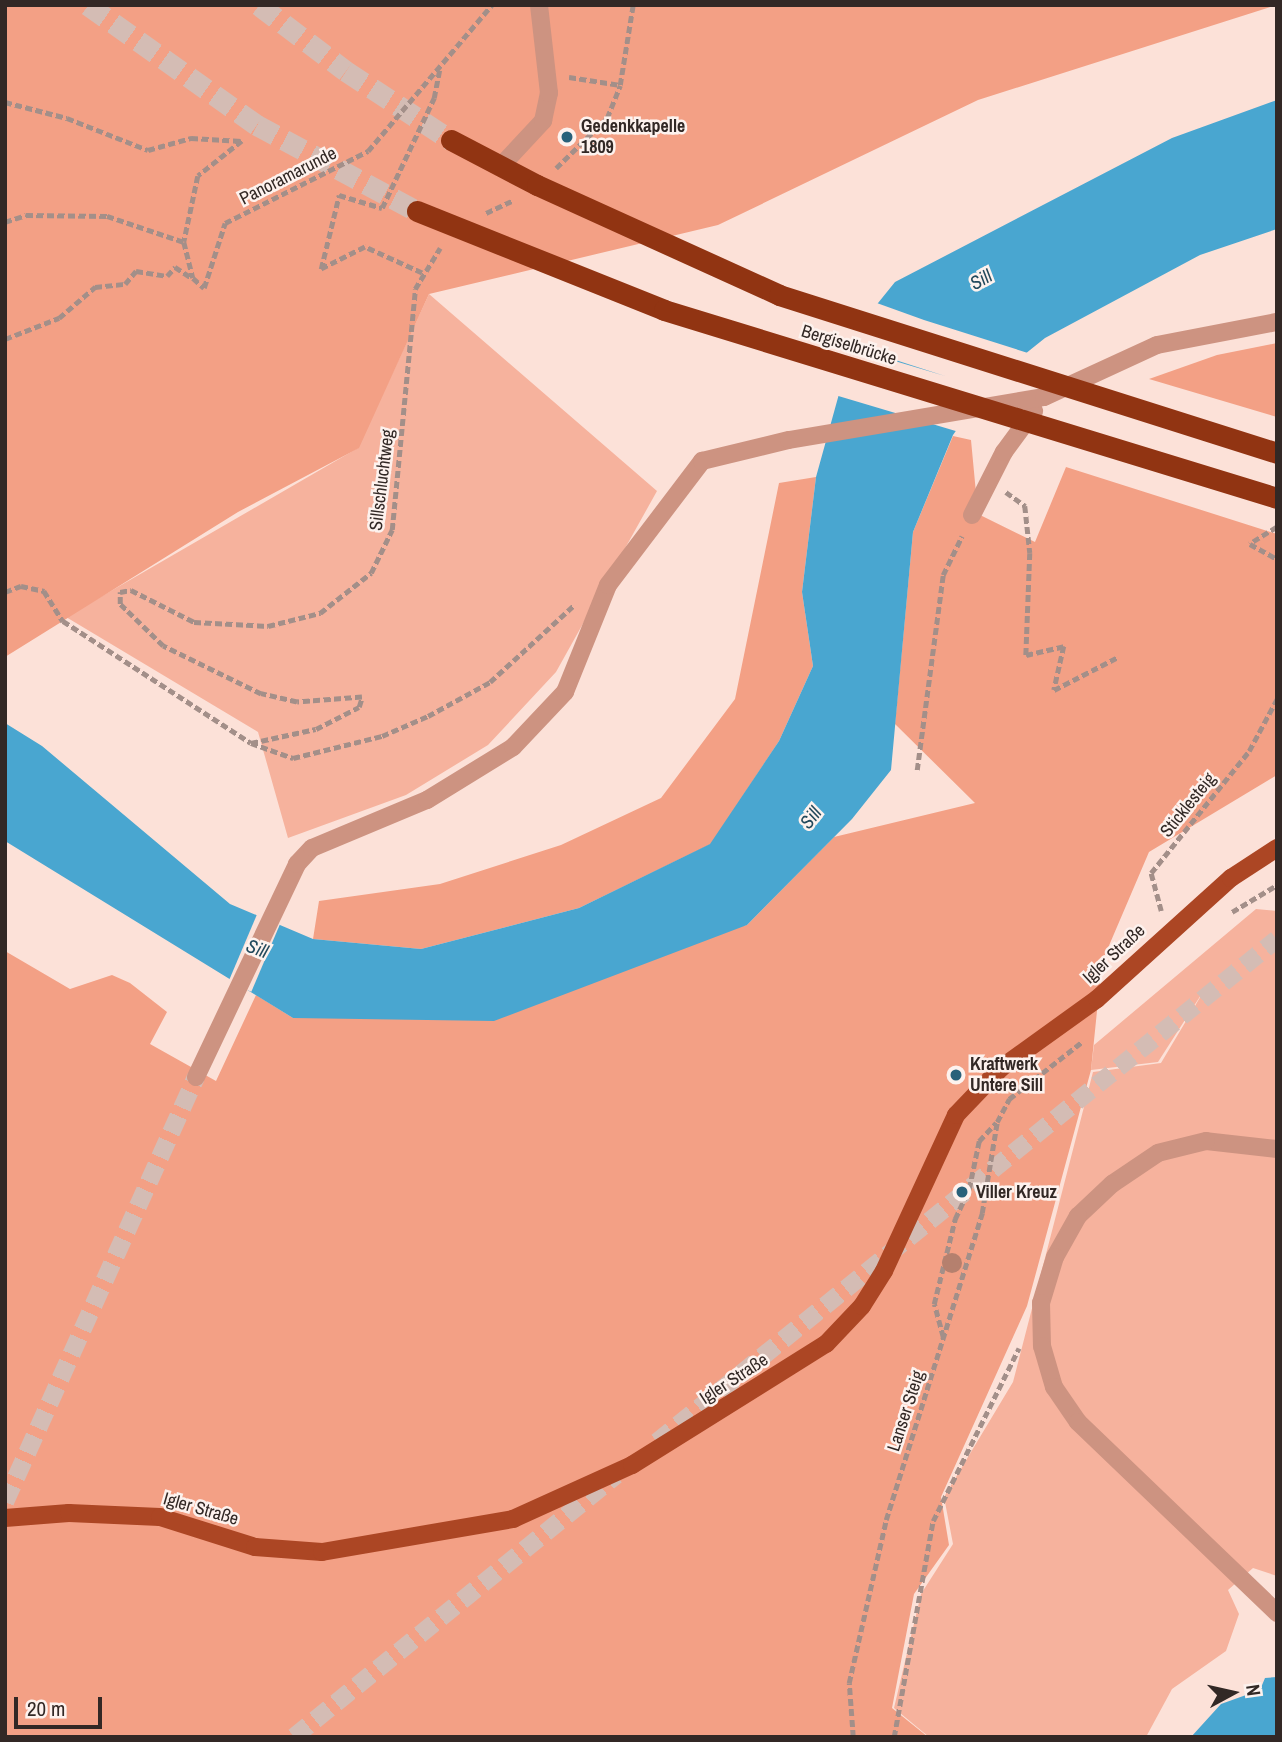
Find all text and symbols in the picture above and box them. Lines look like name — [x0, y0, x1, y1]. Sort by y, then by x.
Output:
place label: Gedenkkapelle 1809 — [581, 116, 685, 158]
marker: Gedenkkapelle 1809 — [559, 129, 575, 145]
street label: Panoramarunde — [236, 142, 340, 210]
water label: Sill — [966, 265, 996, 295]
street label: Bergiselbrücke — [799, 320, 899, 370]
street label: Sillschluchtweg — [365, 428, 399, 532]
street label: Sticklesteig — [1156, 769, 1220, 841]
water label: Sill — [795, 802, 827, 834]
street label: Igler Straße — [1078, 920, 1150, 988]
water label: Sill — [243, 934, 271, 964]
place label: Kraftwerk Untere Sill — [970, 1054, 1043, 1096]
marker: Kraftwerk Untere Sill — [948, 1067, 964, 1083]
place label: Viller Kreuz — [976, 1181, 1057, 1203]
marker: Viller Kreuz — [954, 1184, 970, 1200]
street label: Igler Straße — [696, 1349, 772, 1409]
street label: Lanser Steig — [883, 1368, 929, 1454]
street label: Igler Straße — [161, 1488, 241, 1530]
north arrow — [1198, 1658, 1268, 1728]
scale bar — [18, 1682, 105, 1726]
text: N — [1240, 1683, 1267, 1697]
text: 20 m — [27, 1694, 65, 1723]

